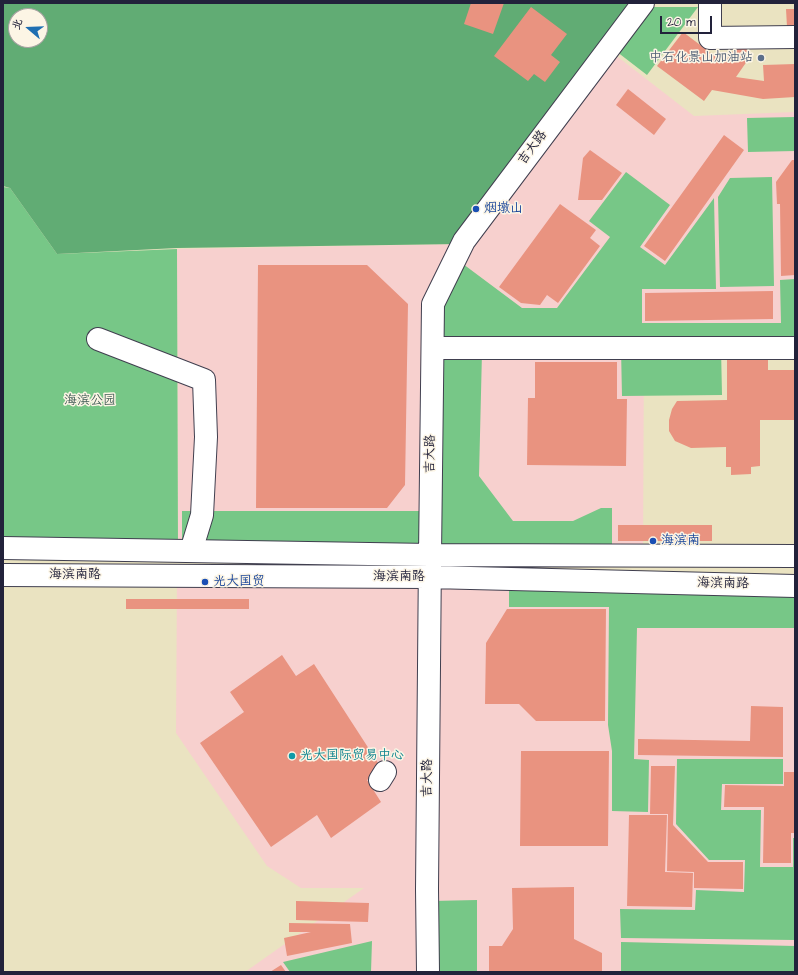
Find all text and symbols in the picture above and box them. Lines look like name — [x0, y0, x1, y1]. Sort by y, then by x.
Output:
north arrow — [8, 8, 48, 48]
scale bar — [662, 8, 714, 34]
text: 20 m — [667, 14, 696, 31]
text: 北 — [8, 17, 26, 32]
place label: 中石化景山加油站 — [649, 50, 753, 66]
marker: 中石化景山加油站 — [756, 53, 766, 63]
street label: 吉大路 — [515, 128, 551, 168]
place label: 烟墩山 — [484, 201, 523, 217]
marker: 烟墩山 — [471, 204, 481, 214]
park label: 海滨公园 — [64, 393, 116, 409]
street label: 吉大路 — [423, 434, 439, 474]
place label: 海滨南 — [661, 533, 700, 549]
marker: 海滨南 — [648, 536, 658, 546]
street label: 海滨南路 — [49, 567, 101, 583]
street label: 海滨南路 — [373, 569, 425, 585]
place label: 光大国贸 — [213, 574, 265, 590]
street label: 海滨南路 — [697, 576, 749, 592]
marker: 光大国贸 — [200, 577, 210, 587]
place label: 光大国际贸易中心 — [300, 748, 404, 764]
marker: 光大国际贸易中心 — [287, 751, 297, 761]
street label: 吉大路 — [420, 759, 436, 797]

